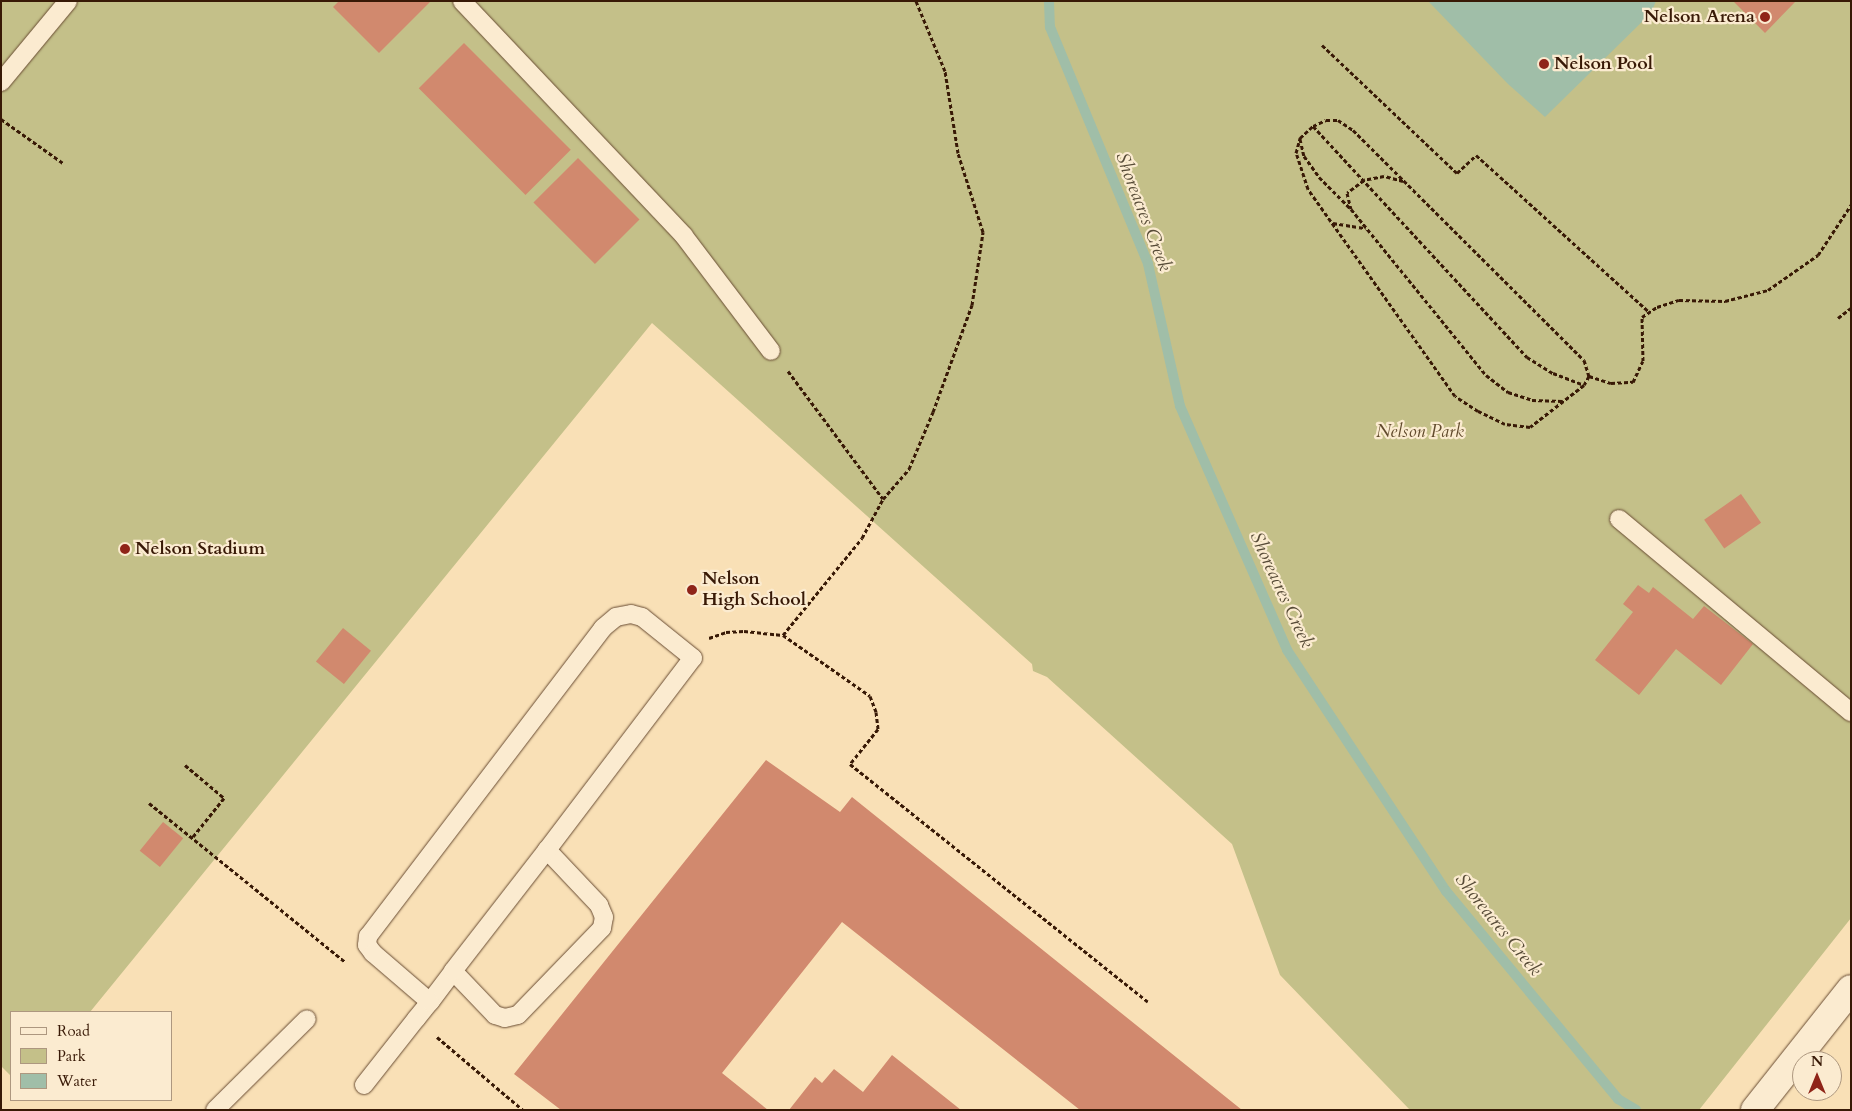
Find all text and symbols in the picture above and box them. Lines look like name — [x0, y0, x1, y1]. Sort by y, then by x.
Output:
place label: Nelson Arena — [1644, 6, 1755, 28]
marker: Nelson Arena — [1759, 11, 1771, 23]
place label: Nelson Pool — [1554, 53, 1653, 75]
marker: Nelson Pool — [1538, 58, 1550, 70]
water label: Shoreacres Creek — [1110, 149, 1176, 275]
park label: Nelson Park — [1376, 421, 1464, 443]
water label: Shoreacres Creek — [1244, 528, 1318, 652]
place label: Nelson Stadium — [135, 538, 265, 560]
marker: Nelson Stadium — [119, 543, 131, 555]
place label: Nelson High School — [702, 569, 806, 612]
marker: Nelson High School — [686, 584, 698, 596]
water label: Shoreacres Creek — [1450, 869, 1546, 981]
legend — [10, 1011, 172, 1101]
text: Road — [57, 1021, 90, 1041]
text: Park — [57, 1046, 86, 1066]
north arrow — [1792, 1051, 1842, 1101]
text: N — [1811, 1052, 1823, 1071]
text: Water — [57, 1071, 97, 1091]

